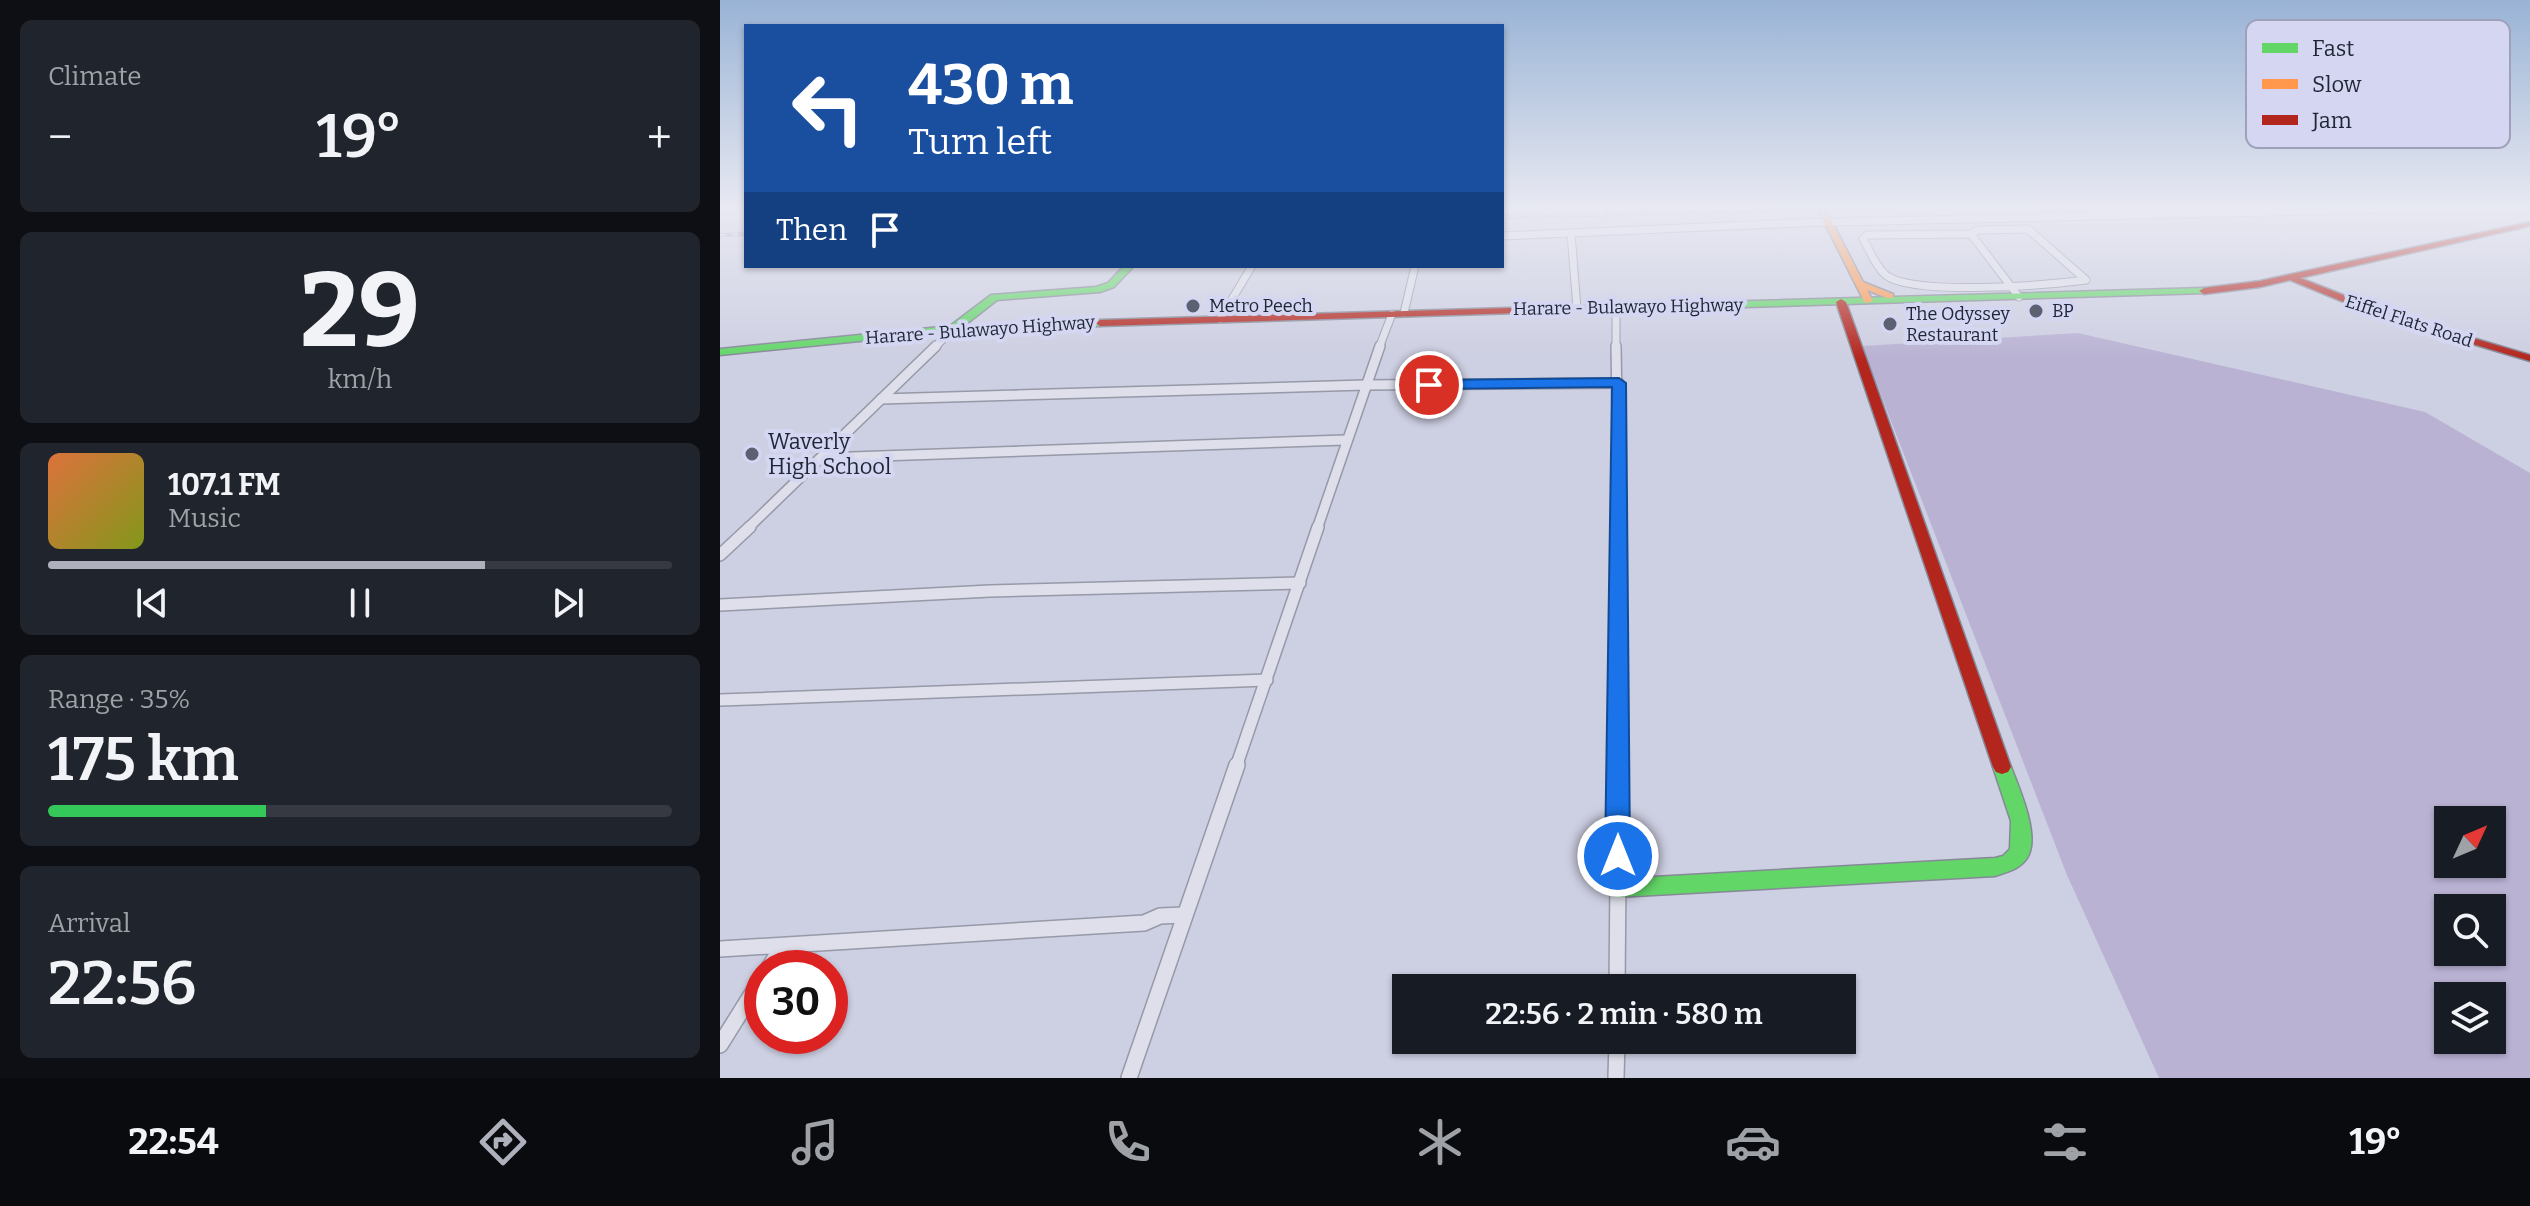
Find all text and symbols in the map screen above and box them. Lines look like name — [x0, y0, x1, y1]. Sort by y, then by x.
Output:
legend — [2246, 20, 2510, 148]
text: Fast — [2312, 35, 2354, 62]
text: 430 m — [908, 52, 1073, 119]
icon: left — [776, 56, 880, 160]
text: Climate — [48, 61, 142, 92]
text: Slow — [2312, 71, 2362, 98]
text: 19° — [316, 101, 403, 173]
text: Jam — [2311, 107, 2352, 134]
text: − — [48, 111, 72, 164]
text: + — [647, 111, 672, 164]
text: Turn left — [908, 120, 1052, 164]
icon: arrive — [863, 208, 907, 252]
text: Then — [776, 212, 847, 248]
text: 29 — [300, 249, 420, 374]
street label: Eiffel Flats Road — [2343, 290, 2476, 352]
street label: Harare - Bulawayo Highway — [1513, 294, 1744, 320]
place label: Metro Peech — [1209, 295, 1313, 317]
marker: Metro Peech — [1184, 297, 1202, 315]
place label: BP — [2052, 300, 2074, 322]
marker: BP — [2027, 302, 2045, 320]
place label: The Odyssey Restaurant — [1906, 303, 2010, 346]
street label: Harare - Bulawayo Highway — [864, 311, 1096, 349]
marker: The Odyssey Restaurant — [1881, 315, 1899, 333]
pin — [1395, 351, 1463, 419]
icon: arrive — [1407, 363, 1451, 407]
text: km/h — [328, 364, 392, 395]
place label: Waverly High School — [768, 428, 891, 480]
marker: Waverly High School — [743, 445, 761, 463]
text: 107.1 FM — [168, 467, 280, 503]
text: Music — [168, 503, 241, 534]
icon: previous — [130, 581, 174, 625]
icon: pause — [338, 581, 382, 625]
icon: next — [546, 581, 590, 625]
text: Range · 35% — [48, 684, 190, 715]
text: 175 km — [48, 724, 239, 796]
north arrow — [2434, 806, 2506, 878]
map controls — [2434, 806, 2506, 1054]
position arrow — [1576, 814, 1660, 898]
button: search — [2434, 894, 2506, 966]
text: Arrival — [48, 908, 130, 939]
text: 22:56 — [48, 948, 196, 1020]
speed limit sign: 30 — [744, 950, 848, 1054]
button: layers — [2434, 982, 2506, 1054]
text: 22:56 · 2 min · 580 m — [1485, 996, 1763, 1032]
icon: directions — [475, 1114, 531, 1170]
icon: music — [787, 1114, 843, 1170]
icon: phone — [1100, 1114, 1156, 1170]
icon: climate — [1412, 1114, 1468, 1170]
icon: car — [1725, 1114, 1781, 1170]
icon: filters — [2037, 1114, 2093, 1170]
text: 22:54 — [128, 1120, 219, 1164]
text: 19° — [2349, 1120, 2402, 1164]

